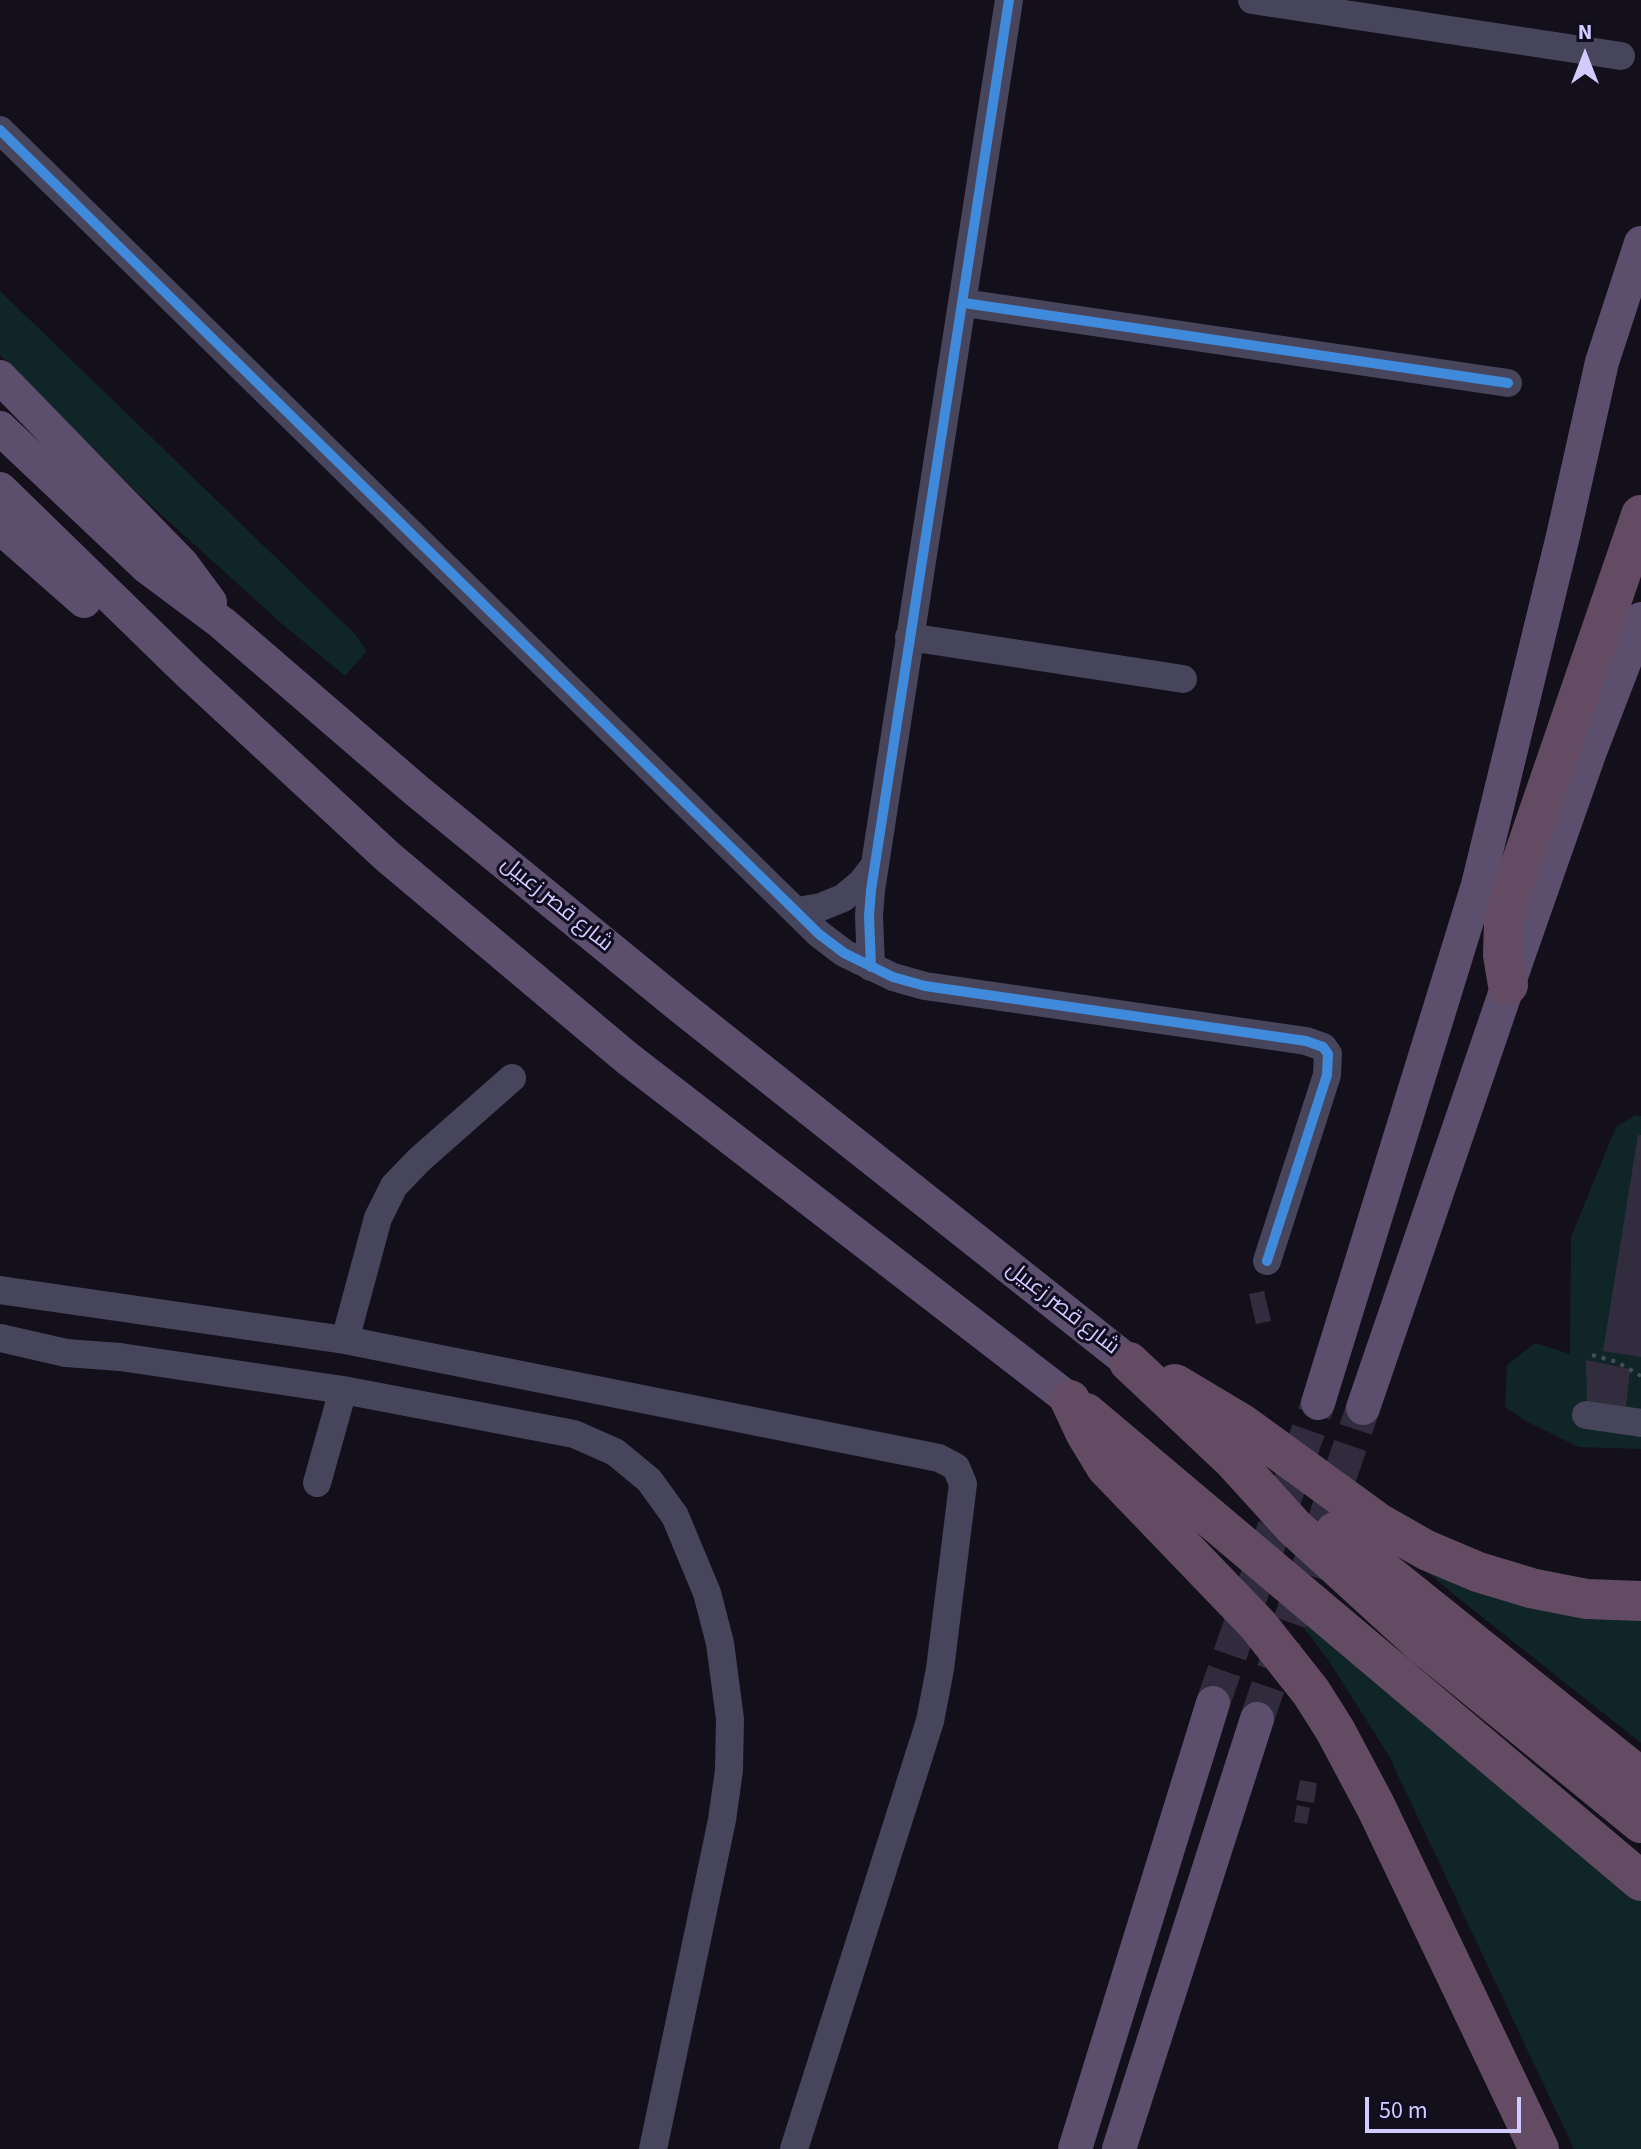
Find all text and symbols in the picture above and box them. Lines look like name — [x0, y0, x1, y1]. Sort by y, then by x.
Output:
north arrow — [1545, 16, 1625, 96]
text: N — [1578, 16, 1592, 48]
street label: شارع قصر زعبيل — [495, 852, 617, 958]
street label: شارع قصر زعبيل — [1000, 1257, 1124, 1361]
scale bar — [1369, 2081, 1525, 2131]
text: 50 m — [1379, 2093, 1428, 2128]

